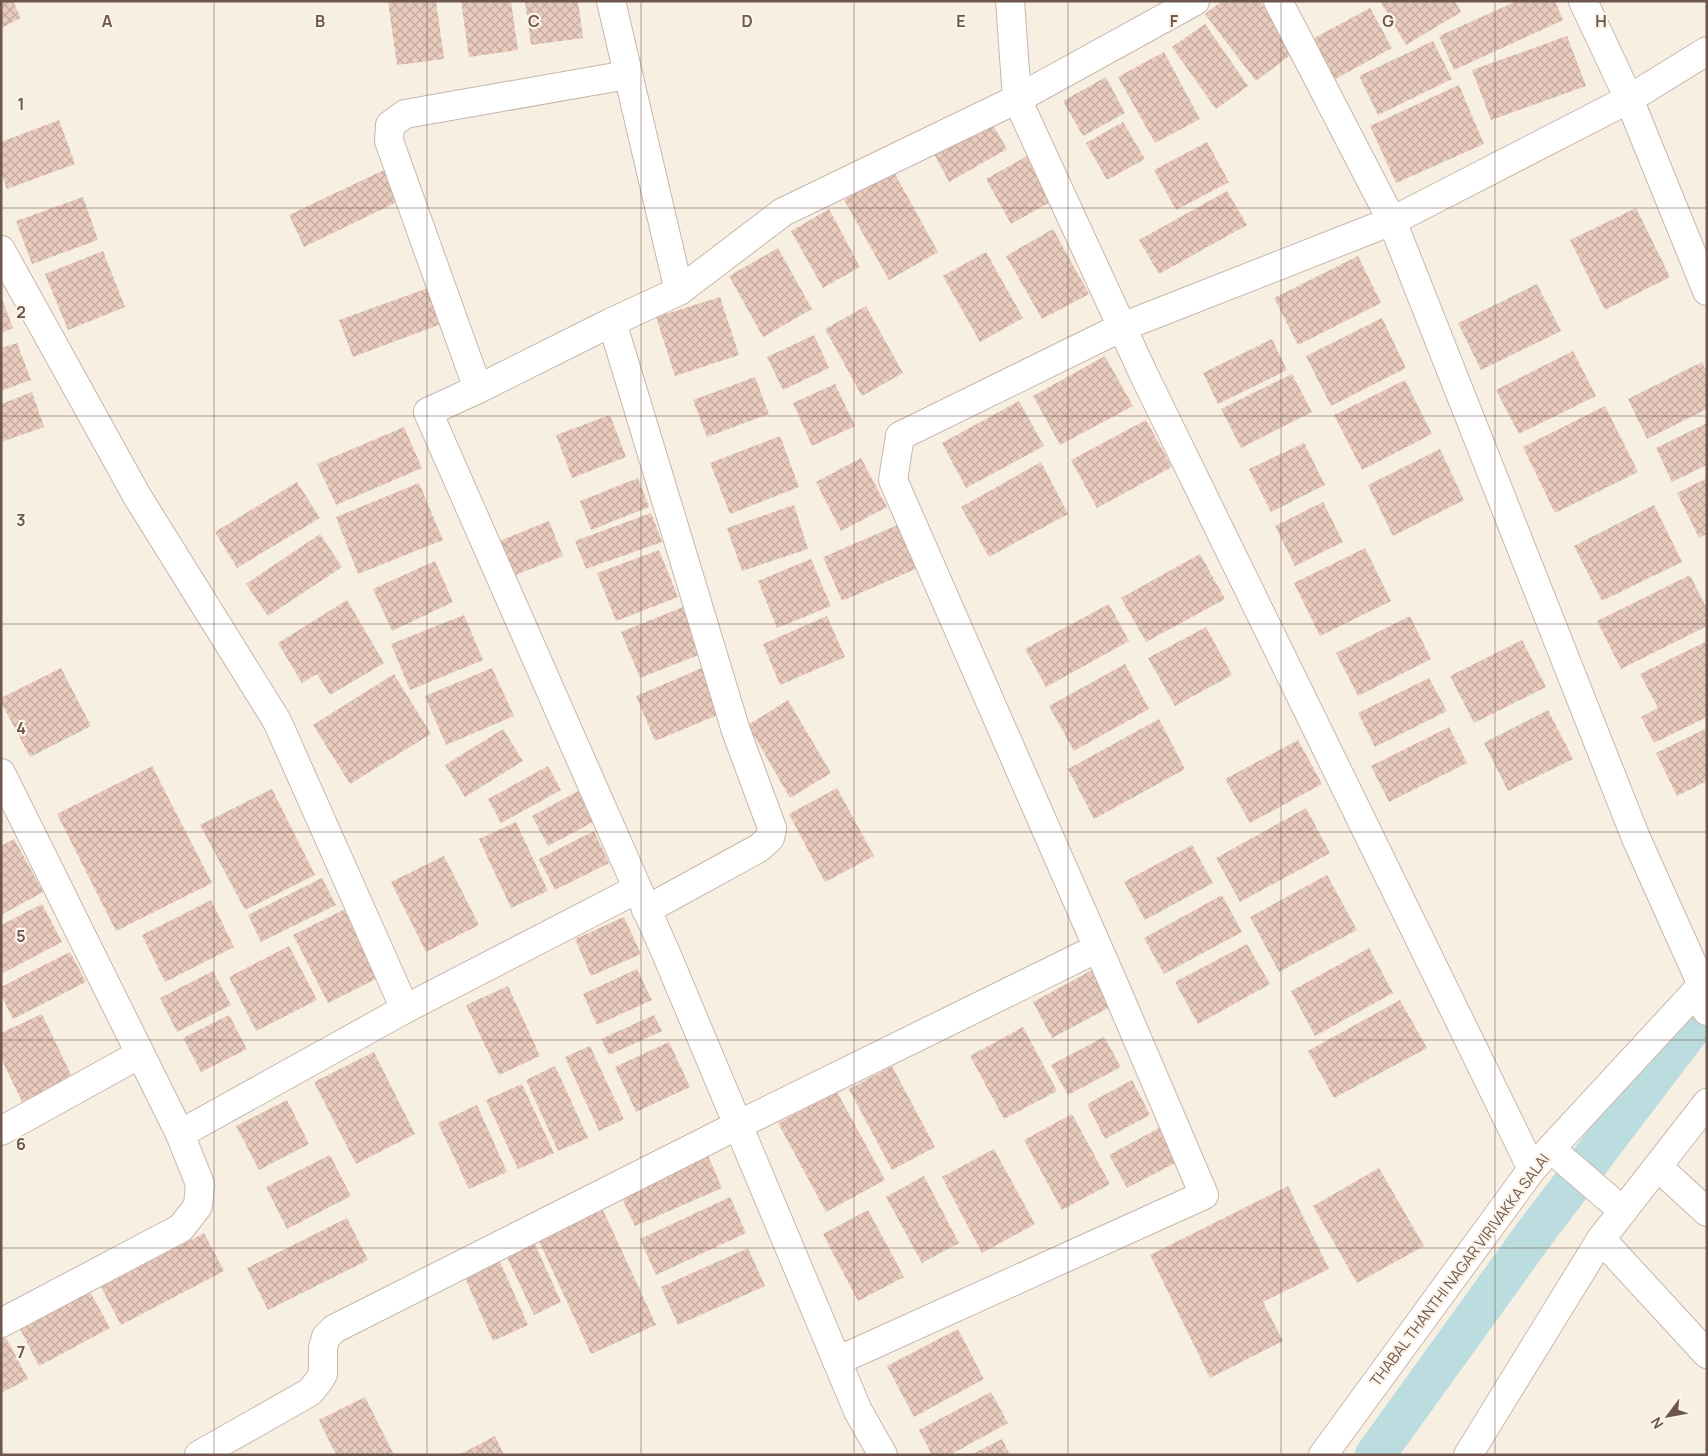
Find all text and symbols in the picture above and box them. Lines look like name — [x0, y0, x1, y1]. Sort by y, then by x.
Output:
text: A — [102, 10, 113, 32]
text: B — [315, 10, 325, 32]
text: C — [528, 10, 540, 32]
text: D — [741, 10, 753, 32]
text: E — [956, 10, 966, 32]
text: F — [1170, 10, 1179, 32]
text: G — [1382, 10, 1394, 32]
text: H — [1595, 10, 1607, 32]
text: 1 — [17, 93, 25, 115]
text: 2 — [16, 301, 26, 323]
text: 3 — [16, 509, 26, 531]
text: 4 — [16, 717, 26, 739]
text: 5 — [16, 925, 26, 947]
text: 6 — [16, 1133, 26, 1155]
street label: THABAL THANTHI NAGAR VIRIVAKKA SALAI — [1365, 1149, 1554, 1390]
text: 7 — [17, 1341, 25, 1363]
north arrow — [1643, 1391, 1693, 1441]
text: N — [1646, 1414, 1667, 1432]

